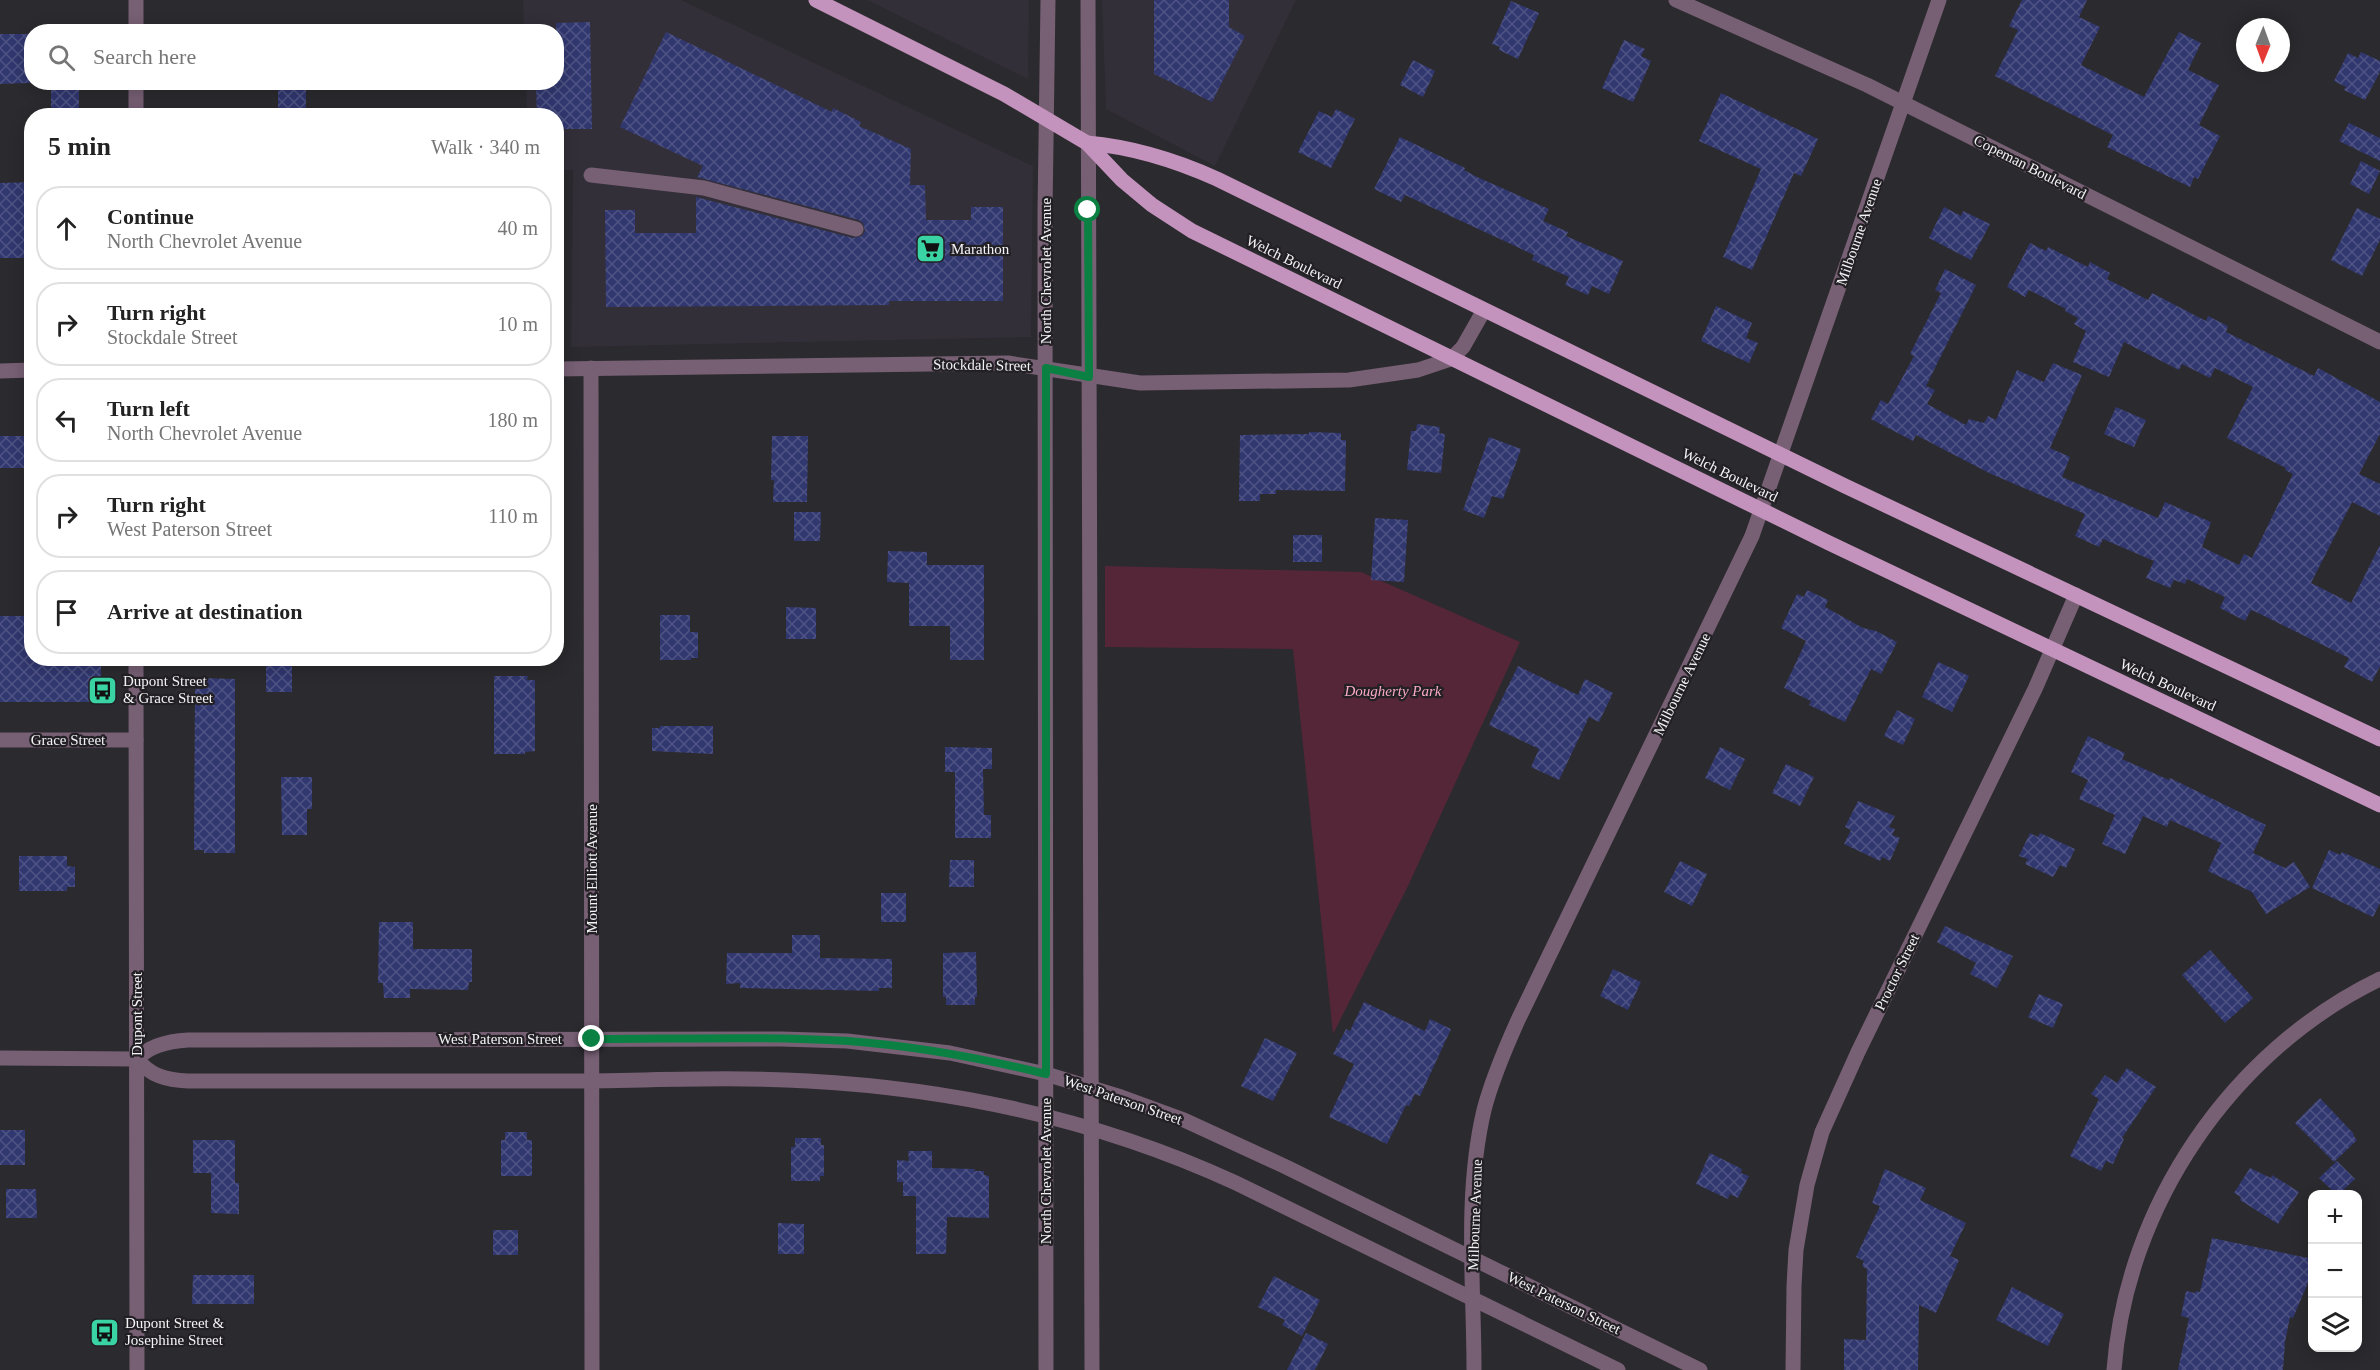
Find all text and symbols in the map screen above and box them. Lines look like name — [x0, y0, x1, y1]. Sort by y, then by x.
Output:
north arrow — [2236, 18, 2290, 72]
search box — [24, 24, 564, 90]
icon: search — [45, 41, 78, 74]
text: Search here — [93, 44, 196, 69]
text: 5 min — [48, 132, 111, 161]
street label: Copeman Boulevard — [1971, 132, 2089, 202]
text: Walk · 340 m — [431, 136, 540, 158]
street label: Milbourne Avenue — [1833, 176, 1885, 287]
route start — [1074, 196, 1100, 222]
street label: North Chevrolet Avenue — [1038, 197, 1054, 344]
text: Continue — [107, 204, 194, 229]
icon: ahead — [50, 212, 83, 245]
text: 40 m — [497, 217, 538, 239]
text: North Chevrolet Avenue — [107, 230, 302, 252]
street label: Welch Boulevard — [1244, 232, 1345, 292]
supermarket icon: Marathon — [914, 233, 946, 265]
place label: Marathon — [951, 241, 1010, 257]
text: Turn right — [107, 300, 206, 325]
icon: right — [50, 308, 83, 341]
text: 10 m — [497, 313, 538, 335]
text: Stockdale Street — [107, 326, 238, 348]
street label: Stockdale Street — [933, 356, 1032, 374]
text: Turn left — [107, 396, 190, 421]
icon: left — [50, 404, 83, 437]
text: 180 m — [487, 409, 538, 431]
text: North Chevrolet Avenue — [107, 422, 302, 444]
street label: Welch Boulevard — [1680, 445, 1781, 505]
text: Turn right — [107, 492, 206, 517]
icon: right — [50, 500, 83, 533]
text: 110 m — [488, 505, 538, 527]
text: West Paterson Street — [107, 518, 272, 540]
icon: arrive — [50, 596, 83, 629]
text: Arrive at destination — [107, 599, 303, 624]
street label: Milbourne Avenue — [1650, 630, 1714, 738]
street label: Welch Boulevard — [2117, 656, 2219, 714]
place label: Dupont Street & Grace Street — [123, 673, 214, 706]
bus stop icon: Dupont Street & Grace Street — [86, 674, 118, 706]
park label: Dougherty Park — [1343, 683, 1442, 699]
street label: Grace Street — [31, 732, 106, 748]
street label: Mount Elliott Avenue — [584, 804, 600, 934]
street label: Proctor Street — [1872, 930, 1923, 1013]
street label: Dupont Street — [129, 971, 145, 1056]
route end — [578, 1025, 604, 1051]
street label: West Paterson Street — [438, 1031, 563, 1047]
street label: West Paterson Street — [1062, 1072, 1185, 1128]
street label: North Chevrolet Avenue — [1038, 1097, 1054, 1244]
street label: Milbourne Avenue — [1465, 1159, 1485, 1271]
map controls — [2308, 1190, 2362, 1352]
button: + — [2308, 1190, 2362, 1244]
button: − — [2308, 1244, 2362, 1298]
street label: West Paterson Street — [1505, 1269, 1624, 1338]
button: layers — [2308, 1298, 2362, 1352]
place label: Dupont Street & Josephine Street — [125, 1315, 224, 1348]
bus stop icon: Dupont Street & Josephine Street — [88, 1316, 120, 1348]

